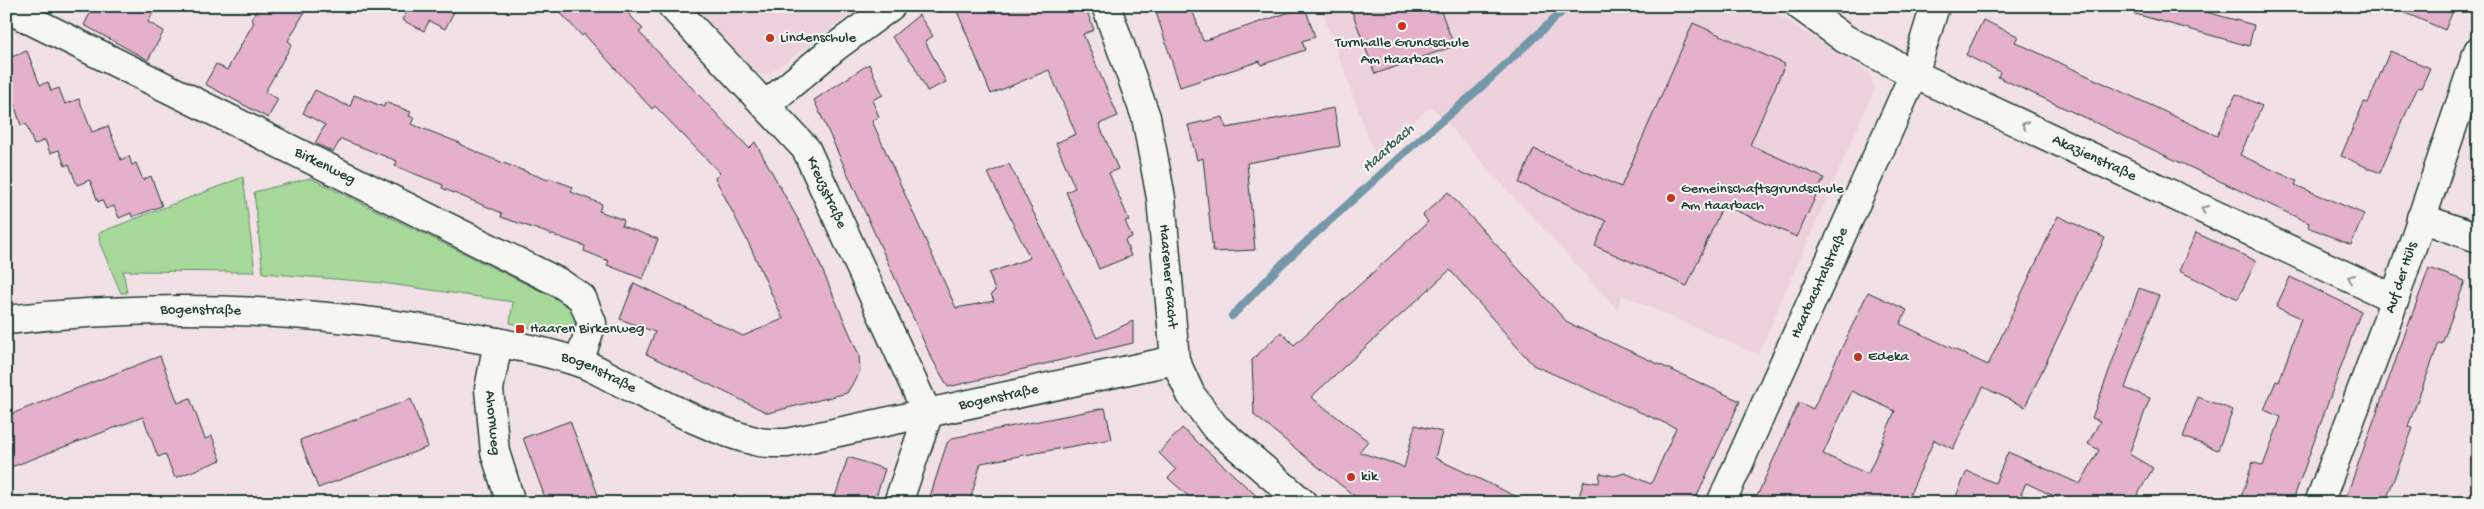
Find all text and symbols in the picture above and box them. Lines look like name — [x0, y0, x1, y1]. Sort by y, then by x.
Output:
marker: Turnhalle Grundschule Am Haarbach — [1396, 20, 1408, 32]
place label: Lindenschule — [780, 29, 857, 47]
marker: Lindenschule — [764, 32, 776, 44]
place label: Turnhalle Grundschule Am Haarbach — [1334, 34, 1469, 69]
water label: Haarbach — [1359, 120, 1419, 177]
one-way arrow — [2021, 121, 2030, 132]
street label: Akazienstraße — [2049, 131, 2139, 186]
street label: Birkenweg — [291, 143, 358, 189]
street label: Kreuzstraße — [802, 154, 850, 232]
place label: Gemeinschaftsgrundschule Am Haarbach — [1681, 180, 1844, 215]
marker: Gemeinschaftsgrundschule Am Haarbach — [1665, 192, 1677, 204]
one-way arrow — [2200, 205, 2209, 215]
street label: Haarener Gracht — [1154, 224, 1181, 331]
street label: Haarbachtalstraße — [1787, 225, 1853, 342]
street label: Auf der Hüls — [2381, 239, 2422, 316]
one-way arrow — [2347, 275, 2356, 285]
street label: Bogenstraße — [159, 301, 242, 320]
place label: Haaren Birkenweg — [530, 320, 645, 338]
marker: Haaren Birkenweg — [514, 323, 526, 335]
street label: Bogenstraße — [558, 348, 639, 398]
place label: Edeka — [1868, 348, 1910, 366]
marker: Edeka — [1852, 351, 1864, 363]
street label: Bogenstraße — [956, 380, 1041, 415]
street label: Ahornweg — [480, 390, 504, 456]
place label: kik — [1361, 468, 1379, 486]
marker: kik — [1345, 471, 1357, 483]

